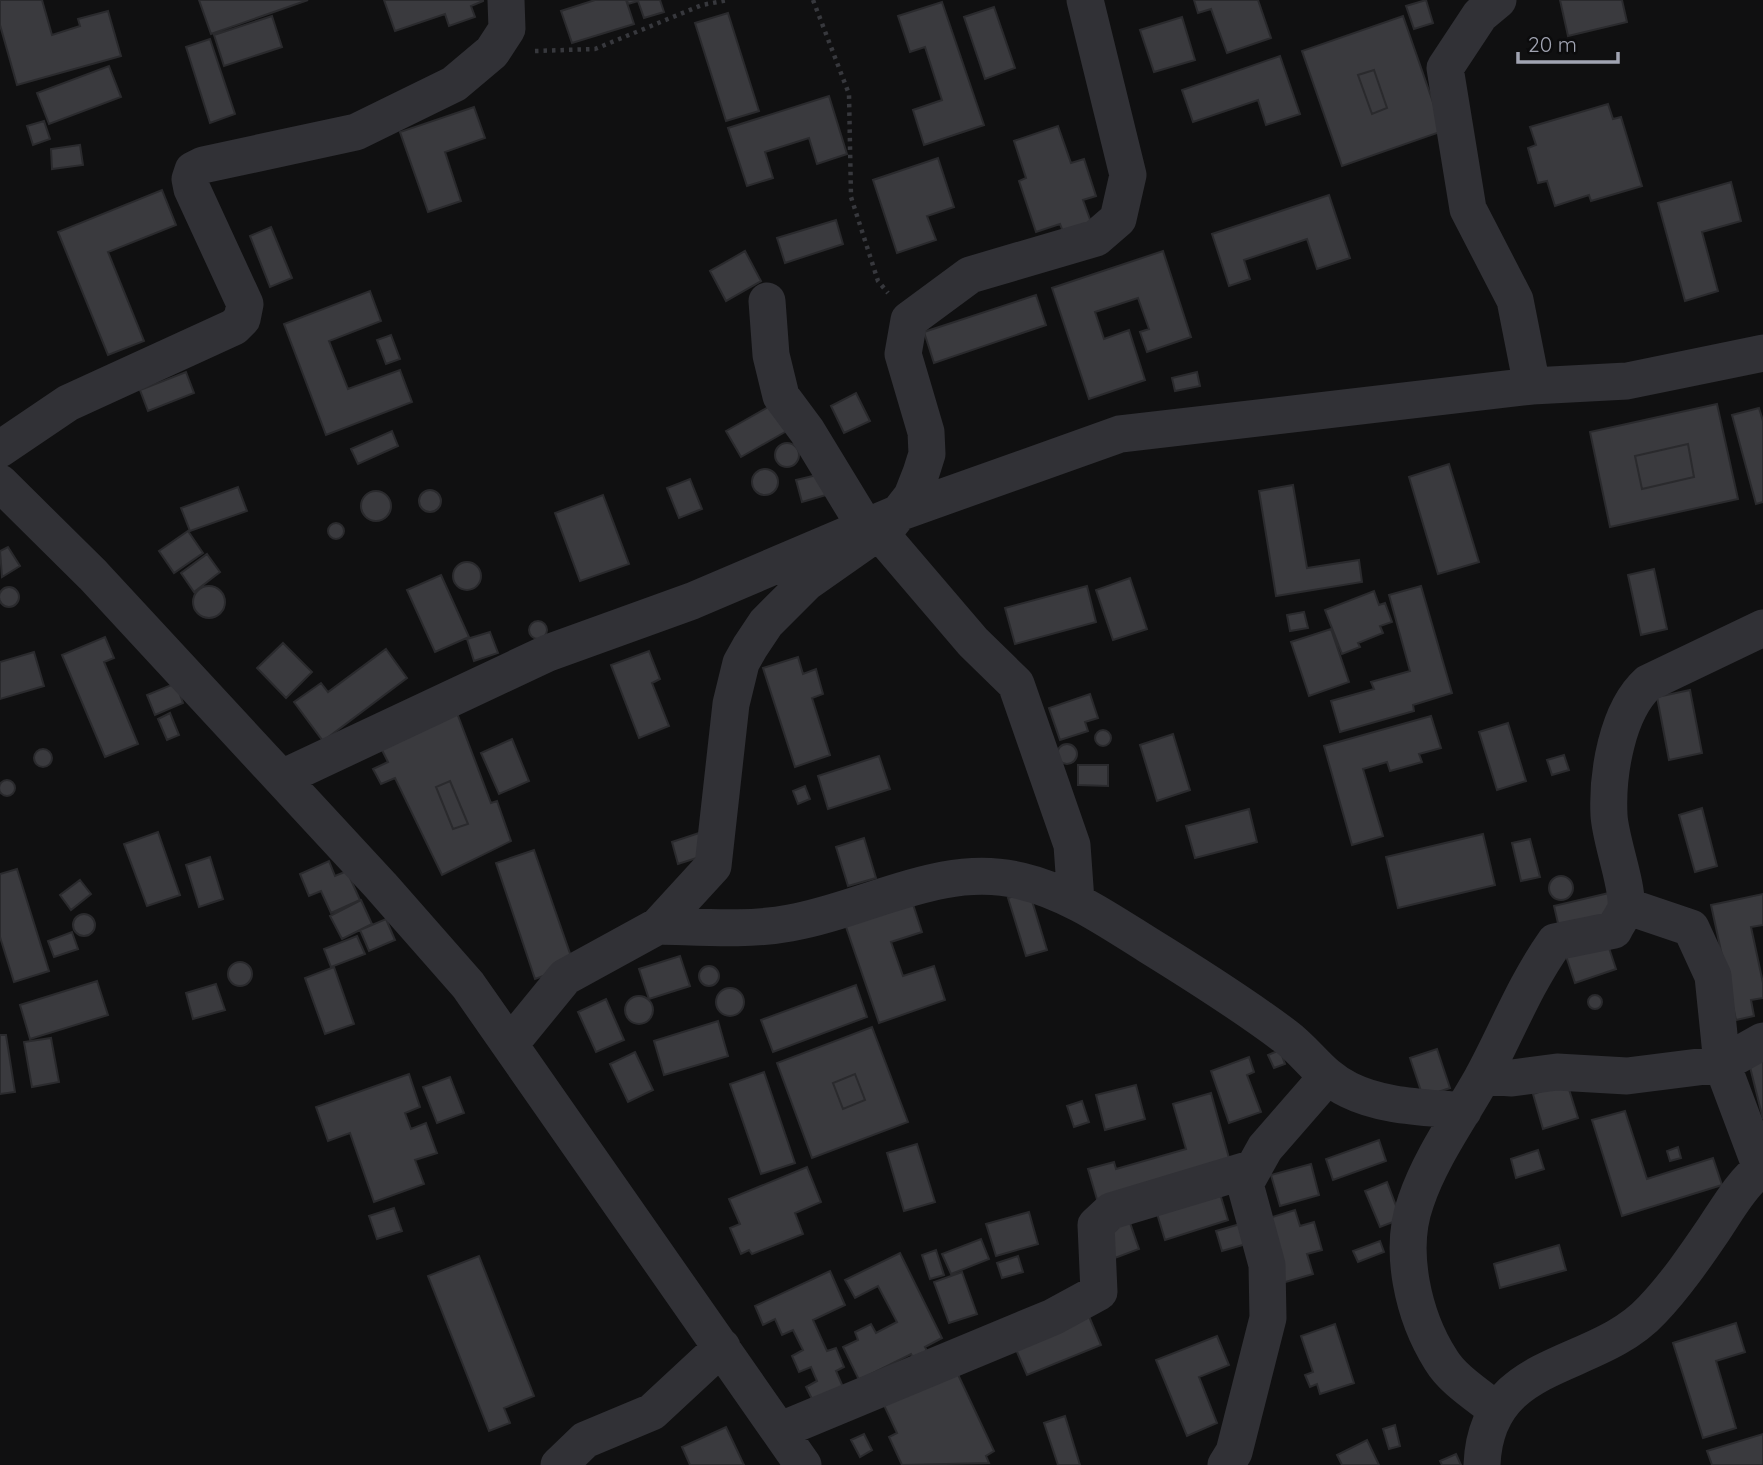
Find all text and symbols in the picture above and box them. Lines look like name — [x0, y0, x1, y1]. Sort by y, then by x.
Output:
scale bar — [1518, 21, 1618, 65]
text: 20 m — [1528, 31, 1577, 57]

